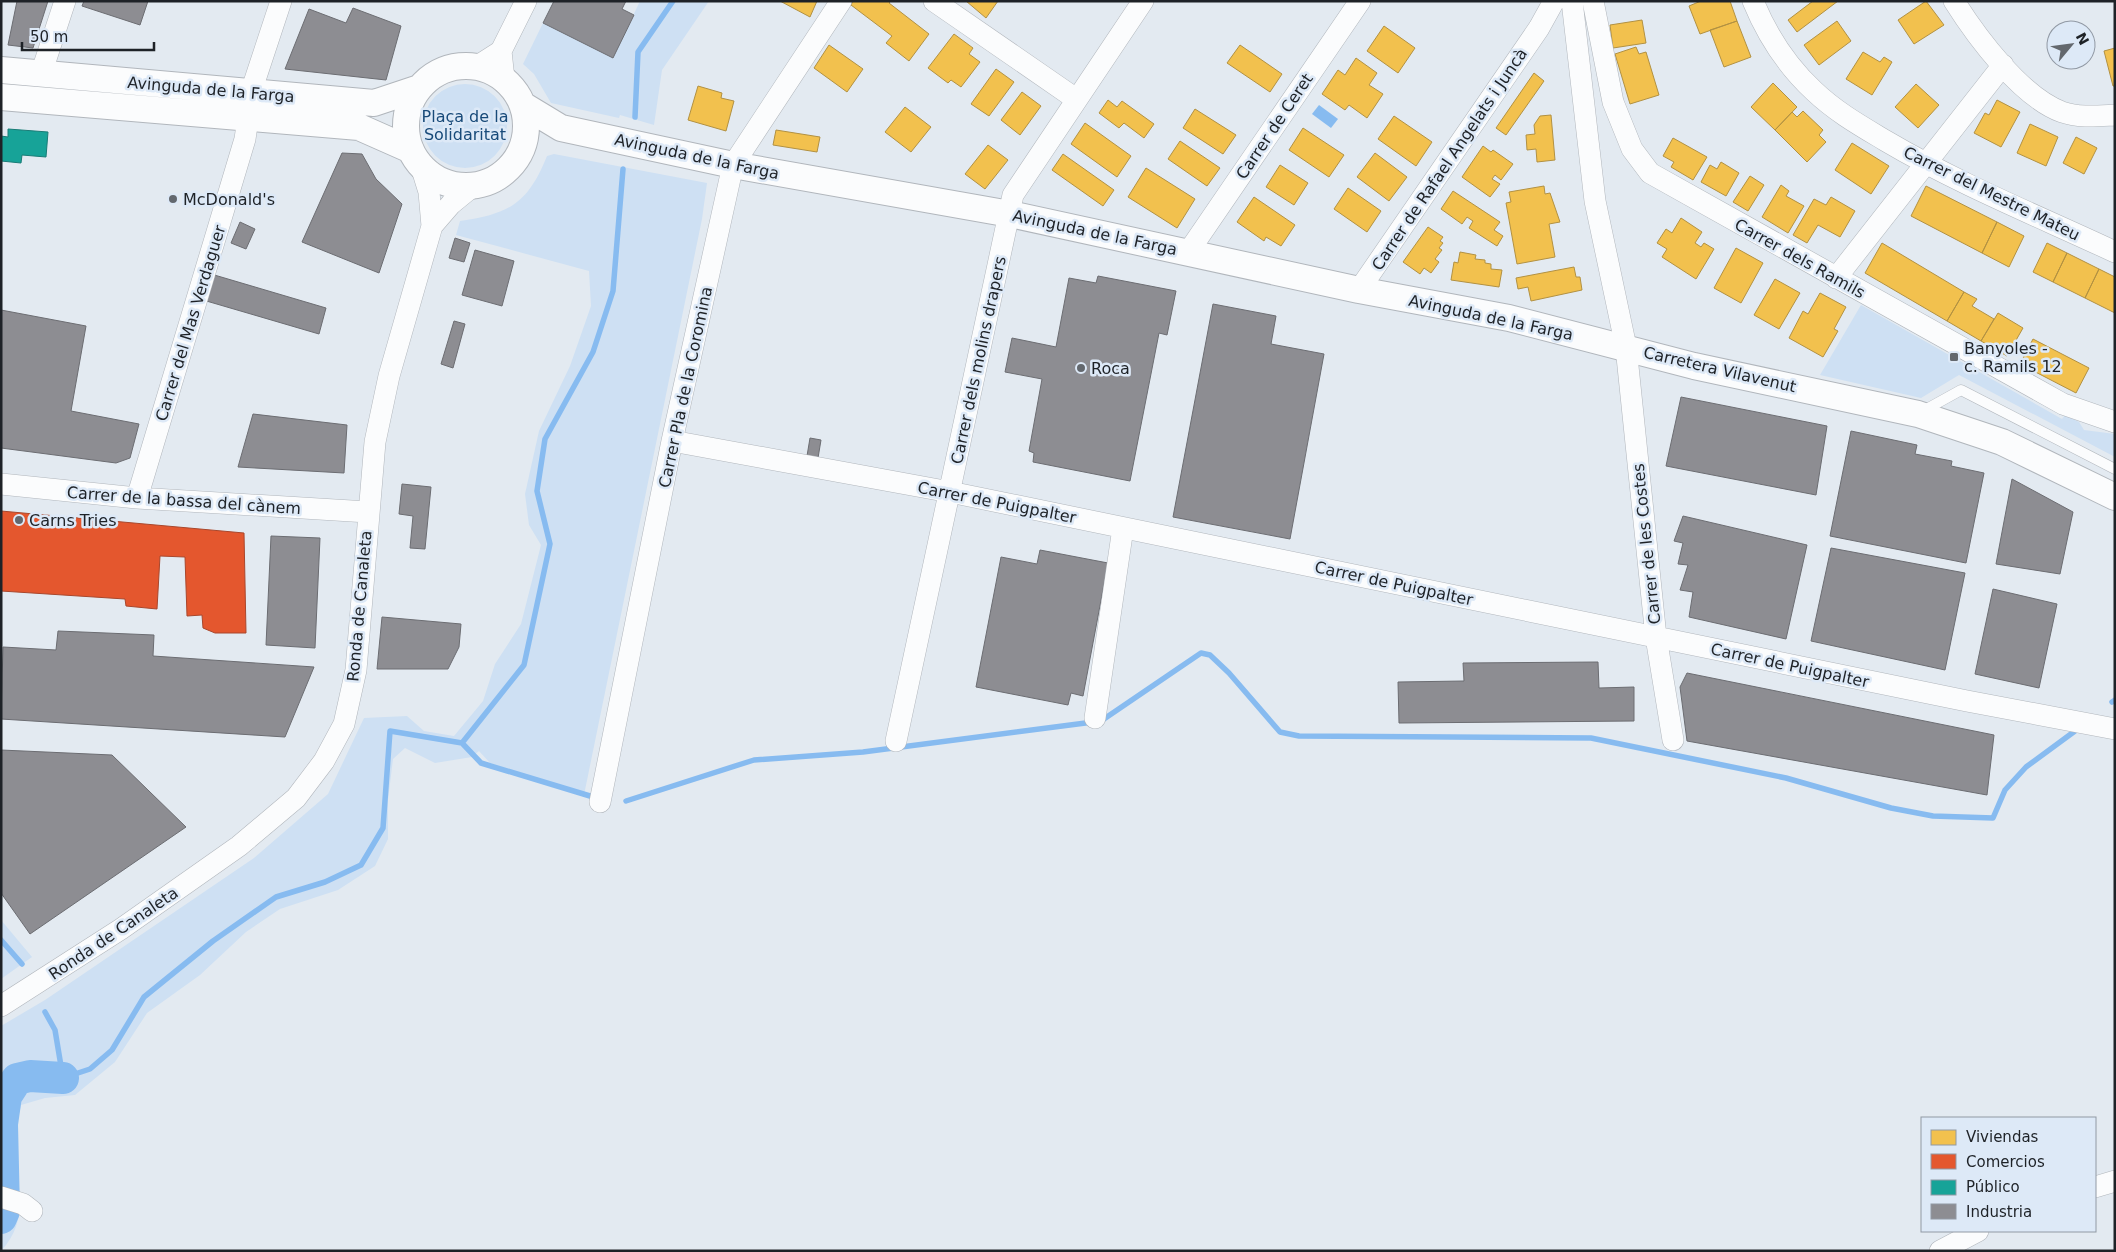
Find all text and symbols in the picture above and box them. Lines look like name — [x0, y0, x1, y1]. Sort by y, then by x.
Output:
scale bar — [22, 20, 155, 52]
north arrow — [2046, 20, 2096, 70]
text: 50 m — [30, 28, 68, 46]
text: N — [2073, 30, 2092, 48]
street label: Carrer de Rafael Angelats i Juncà — [1368, 45, 1531, 274]
street label: Carrer de Ceret — [1232, 70, 1317, 183]
street label: Avinguda de la Farga — [127, 73, 295, 106]
park label: Plaça de la Solidaritat — [422, 107, 508, 144]
street label: Avinguda de la Farga — [613, 130, 781, 183]
street label: Carrer del Mestre Mateu — [1901, 142, 2083, 244]
place label: McDonald's — [183, 190, 275, 209]
marker: McDonald's — [167, 193, 179, 205]
street label: Avinguda de la Farga — [1011, 206, 1179, 259]
street label: Carrer dels Ramils — [1731, 215, 1868, 302]
street label: Carrer del Mas Verdaguer — [152, 222, 230, 424]
street label: Carrer dels molins drapers — [947, 254, 1010, 466]
street label: Carrer Pla de la Coromina — [655, 285, 716, 490]
street label: Avinguda de la Farga — [1407, 291, 1575, 344]
place label: Banyoles - c. Ramils 12 — [1964, 339, 2062, 376]
street label: Carretera Vilavenut — [1642, 343, 1798, 396]
marker: Banyoles - c. Ramils 12 — [1948, 351, 1960, 363]
place label: Roca — [1091, 359, 1130, 378]
marker: Roca — [1075, 362, 1087, 374]
street label: Carrer de les Costes — [1629, 463, 1664, 625]
street label: Carrer de Puigpalter — [916, 478, 1078, 527]
street label: Carrer de la bassa del cànem — [66, 483, 302, 518]
place label: Carns Tries — [29, 511, 116, 530]
marker: Carns Tries — [13, 514, 25, 526]
street label: Ronda de Canaleta — [343, 530, 376, 682]
street label: Carrer de Puigpalter — [1313, 557, 1475, 610]
street label: Carrer de Puigpalter — [1709, 639, 1871, 692]
street label: Ronda de Canaleta — [45, 883, 181, 984]
legend — [1921, 1117, 2096, 1232]
text: Viviendas — [1966, 1128, 2039, 1146]
text: Comercios — [1966, 1153, 2045, 1171]
text: Público — [1966, 1178, 2020, 1196]
text: Industria — [1966, 1203, 2032, 1221]

